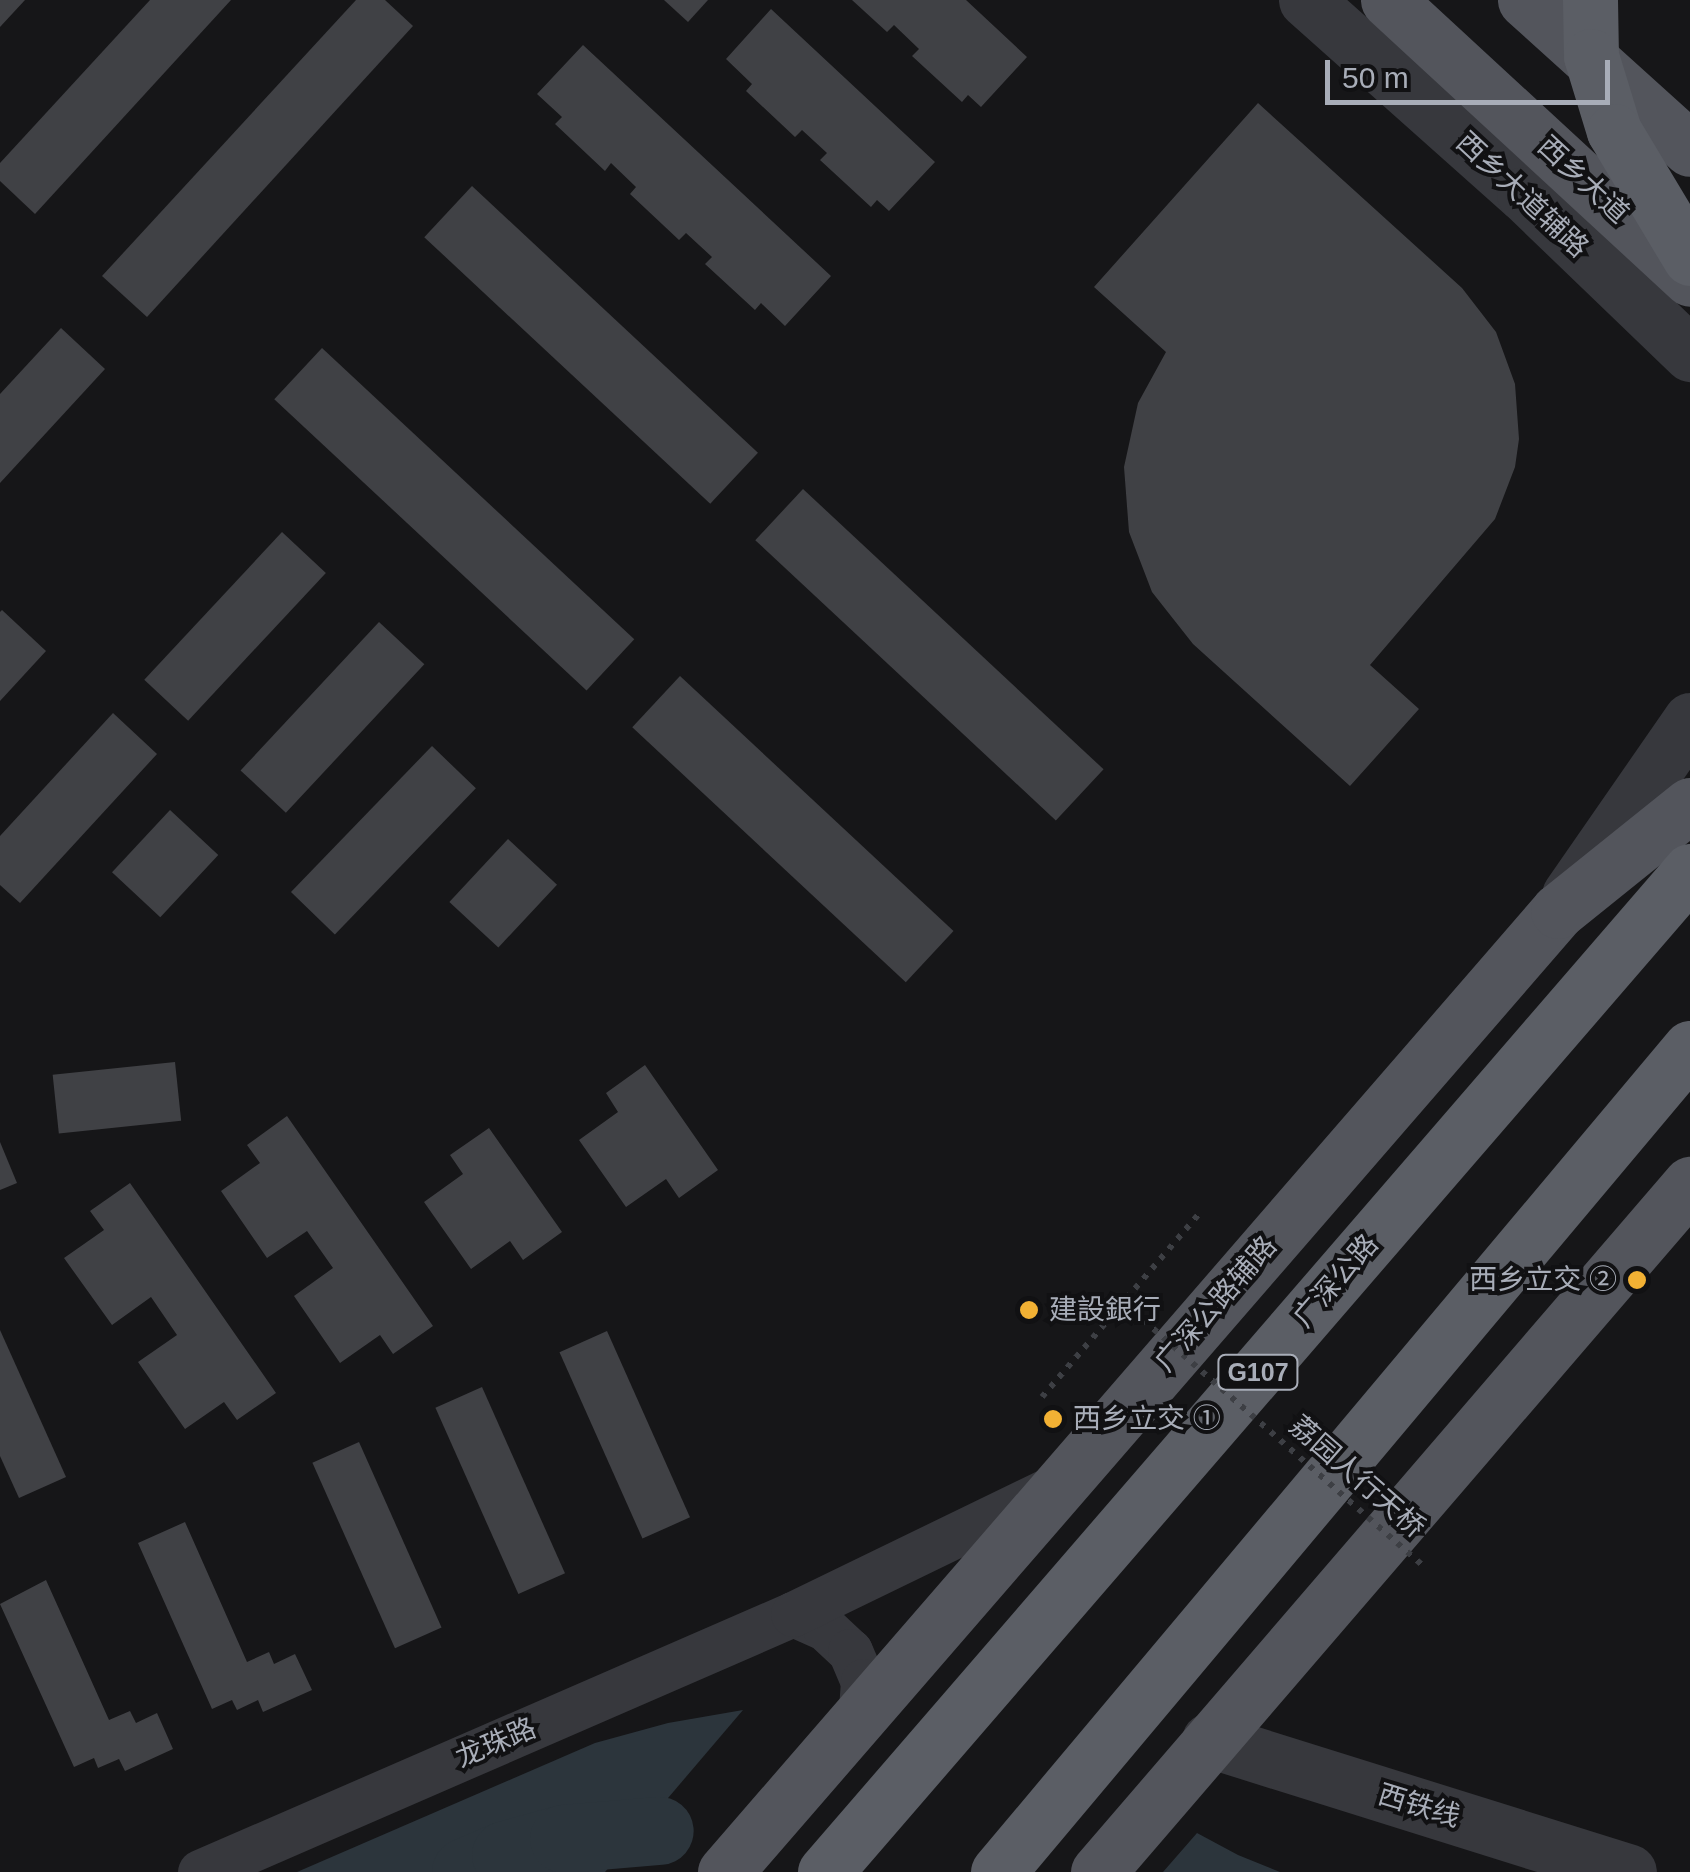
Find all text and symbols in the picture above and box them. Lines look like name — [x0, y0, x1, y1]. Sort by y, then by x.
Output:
scale bar — [1330, 40, 1615, 102]
text: 50 m — [1342, 61, 1409, 94]
street label: 西乡大道辅路 — [1449, 125, 1595, 265]
street label: 西乡大道 — [1531, 130, 1635, 230]
street label: 广深公路 — [1287, 1228, 1385, 1334]
street label: 广深公路辅路 — [1148, 1230, 1284, 1378]
place label: 西乡立交 ② — [1469, 1263, 1617, 1297]
marker: 西乡立交 ② — [1626, 1269, 1648, 1291]
place label: 建設銀行 — [1049, 1293, 1161, 1327]
marker: 建設銀行 — [1018, 1299, 1040, 1321]
road number: G107 — [1216, 1352, 1300, 1392]
place label: 西乡立交 ① — [1073, 1402, 1221, 1436]
marker: 西乡立交 ① — [1042, 1408, 1064, 1430]
street label: 荔园人行天桥 — [1283, 1409, 1431, 1545]
street label: 龙珠路 — [451, 1711, 541, 1775]
street label: 西铁线 — [1374, 1778, 1464, 1834]

